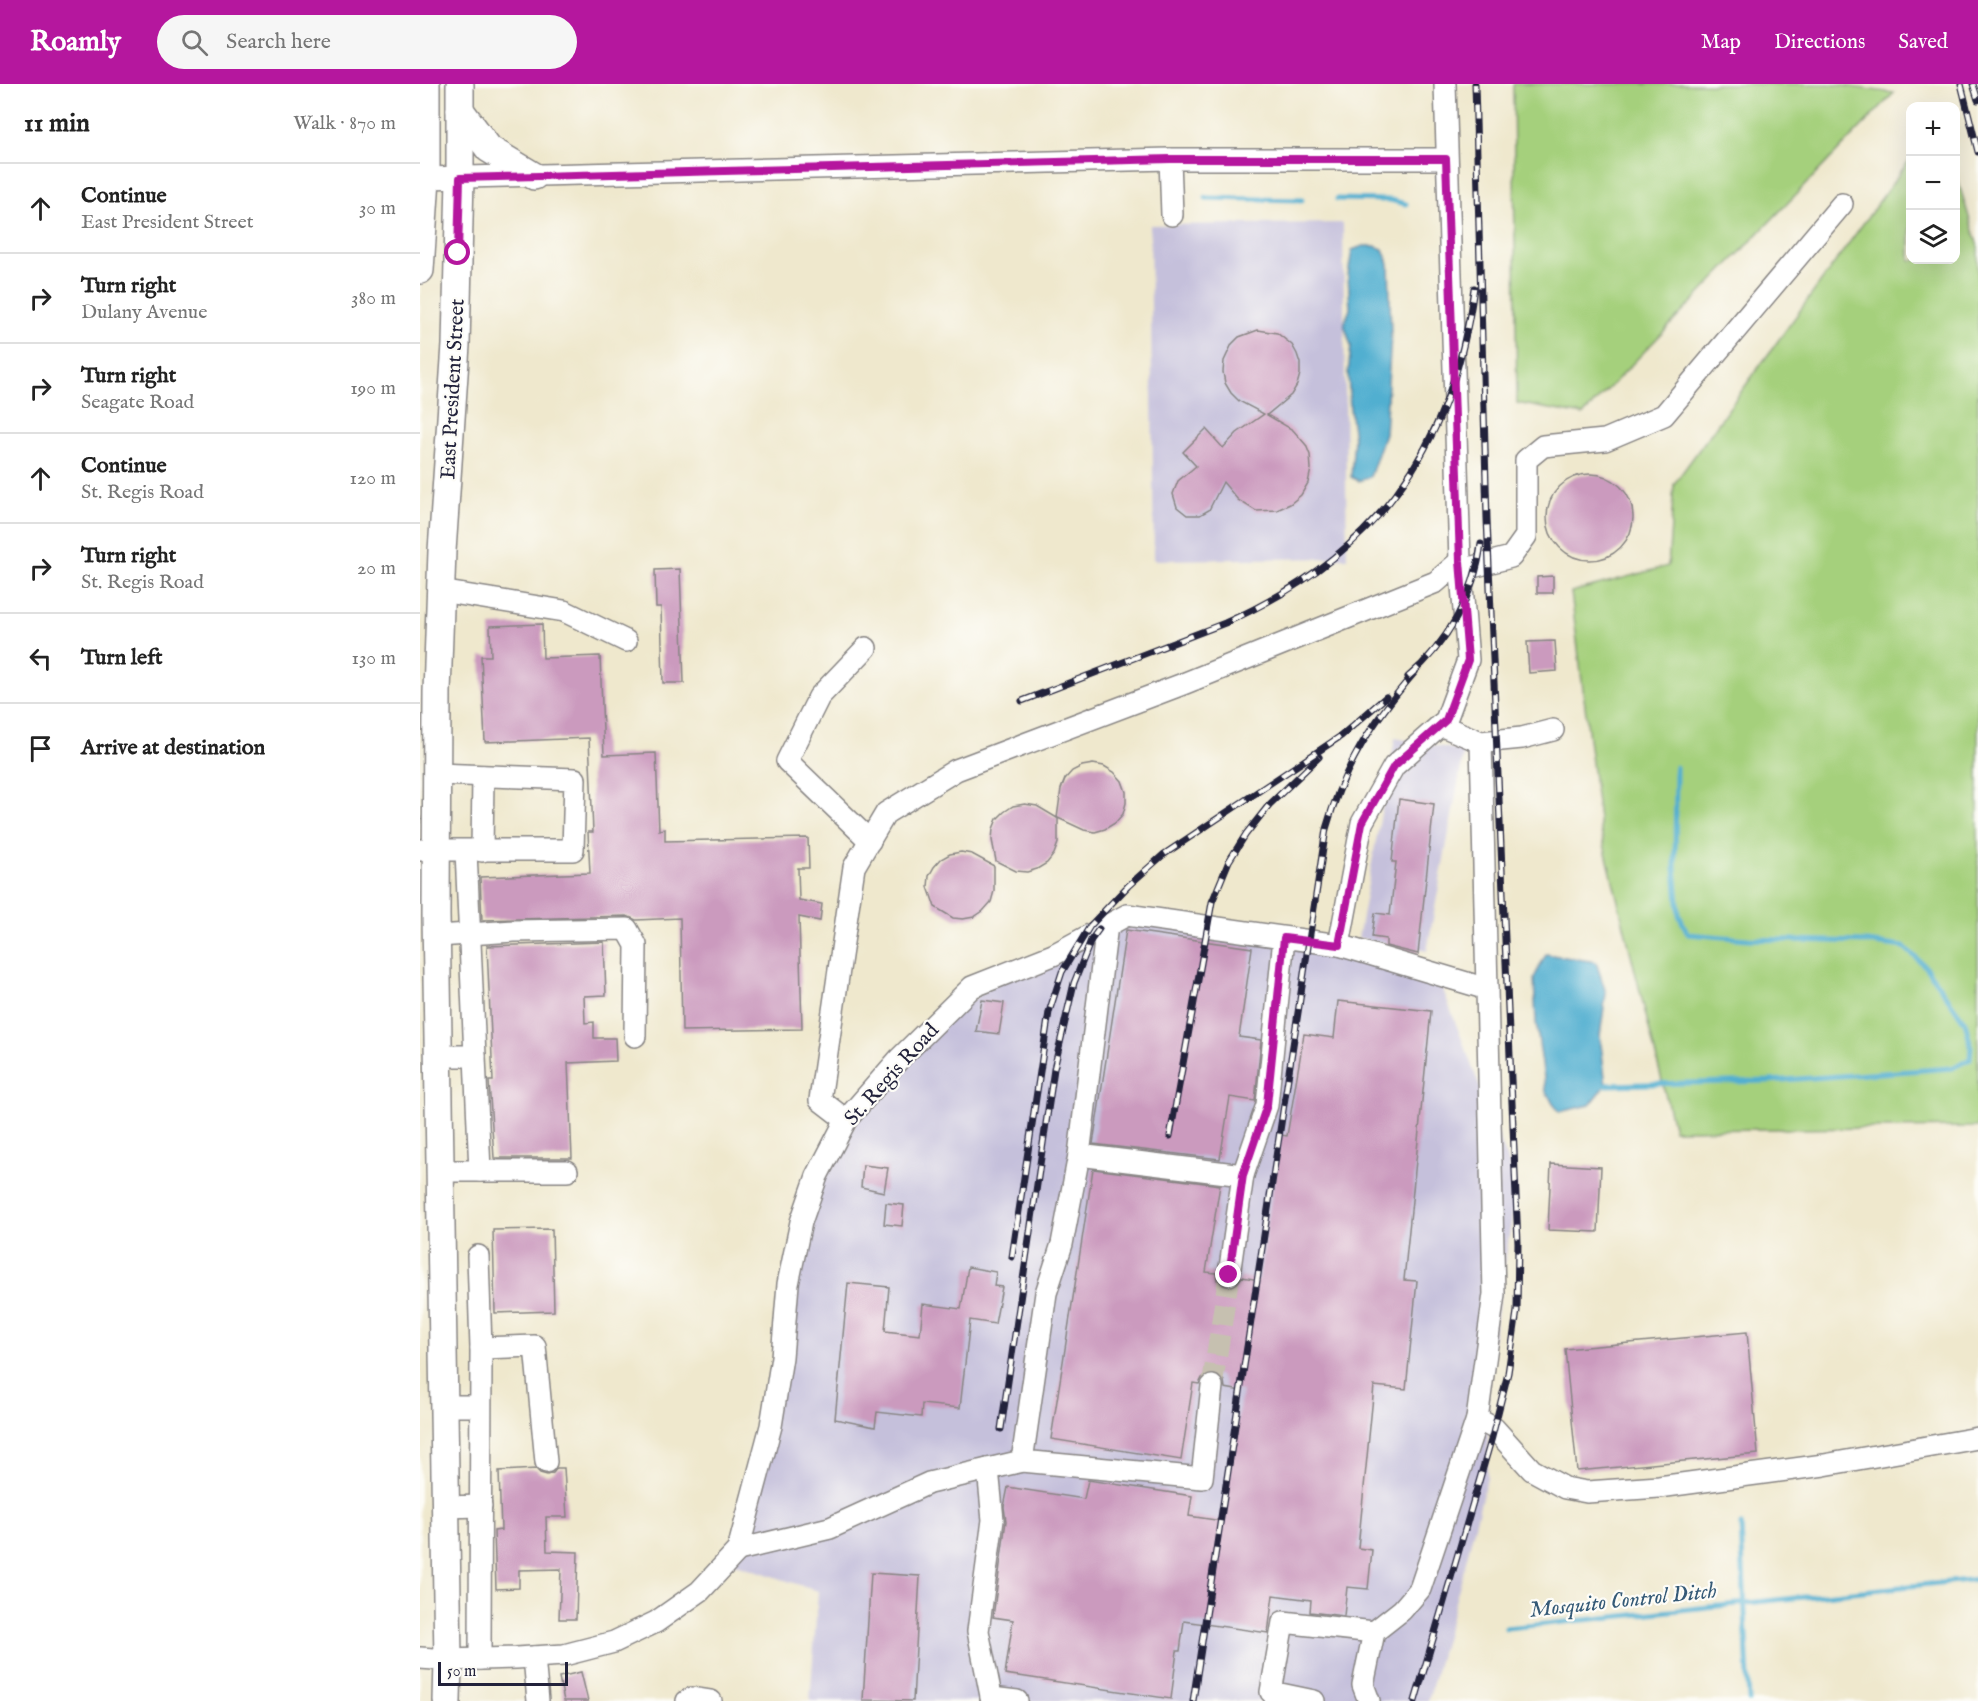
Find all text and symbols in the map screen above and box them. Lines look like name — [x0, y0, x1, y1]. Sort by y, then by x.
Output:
search box — [157, 15, 577, 69]
text: Roamly — [30, 25, 121, 60]
icon: search — [178, 26, 211, 59]
text: Search here — [226, 28, 331, 56]
text: Map — [1701, 29, 1741, 56]
text: Directions — [1774, 29, 1865, 56]
text: Saved — [1898, 29, 1948, 56]
map controls — [1906, 102, 1960, 264]
button: + — [1906, 102, 1960, 156]
text: 11 min — [24, 107, 90, 140]
text: Walk · 870 m — [293, 111, 396, 136]
button: − — [1906, 156, 1960, 210]
text: Continue — [81, 182, 167, 210]
icon: ahead — [24, 192, 57, 225]
text: 30 m — [359, 196, 396, 221]
text: East President Street — [81, 210, 254, 235]
button: layers — [1906, 210, 1960, 264]
route start — [444, 239, 470, 265]
text: Turn right — [81, 272, 176, 300]
icon: right — [24, 282, 57, 315]
text: 380 m — [351, 286, 396, 311]
street label: East President Street — [435, 298, 472, 480]
text: Dulany Avenue — [81, 300, 207, 325]
text: Turn right — [81, 362, 176, 390]
icon: right — [24, 372, 57, 405]
text: 190 m — [350, 376, 396, 401]
text: Seagate Road — [81, 390, 194, 415]
text: Continue — [81, 452, 167, 480]
icon: ahead — [24, 462, 57, 495]
text: 120 m — [350, 466, 396, 491]
text: St. Regis Road — [81, 480, 204, 505]
text: Turn right — [81, 542, 176, 570]
icon: right — [24, 552, 57, 585]
text: 20 m — [357, 556, 396, 581]
text: St. Regis Road — [81, 570, 204, 595]
icon: left — [24, 642, 57, 675]
text: Turn left — [81, 644, 163, 672]
text: 130 m — [351, 646, 396, 671]
icon: arrive — [24, 732, 57, 765]
text: Arrive at destination — [81, 734, 265, 762]
street label: St. Regis Road — [839, 1017, 946, 1132]
route end — [1215, 1261, 1241, 1287]
water label: Mosquito Control Ditch — [1528, 1577, 1718, 1625]
scale bar — [438, 1659, 568, 1686]
text: 50 m — [447, 1662, 476, 1682]

